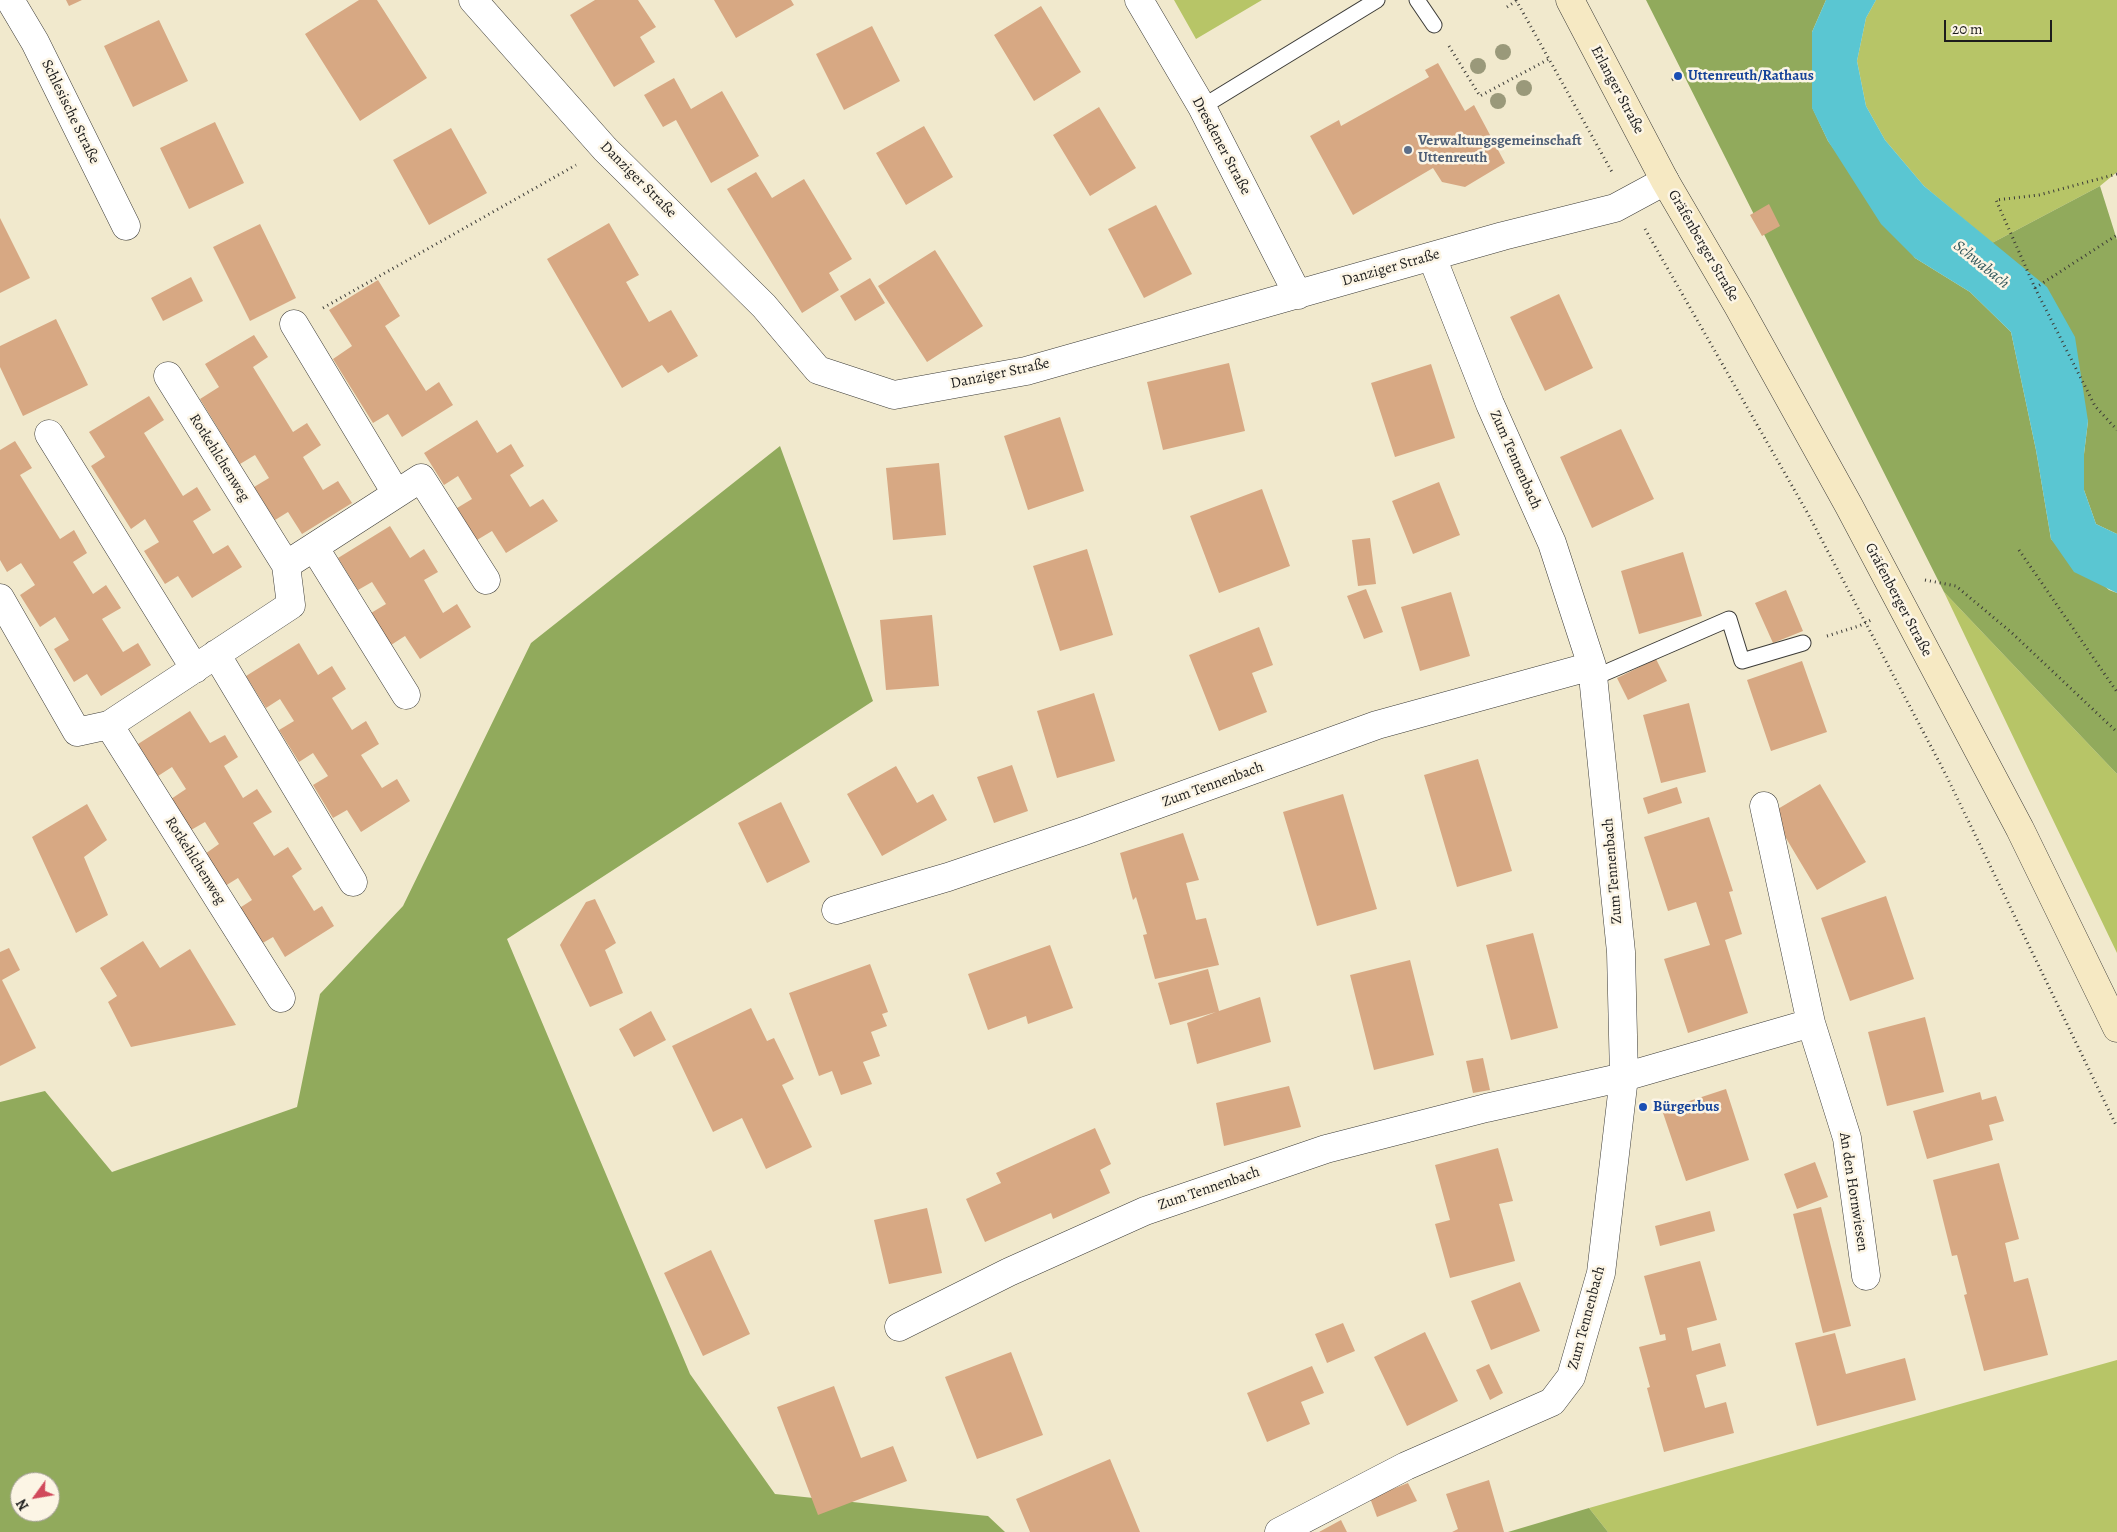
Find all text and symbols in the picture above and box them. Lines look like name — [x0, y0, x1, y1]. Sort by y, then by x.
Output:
scale bar — [1947, 10, 2054, 42]
text: 20 m — [1952, 19, 1983, 39]
street label: Erlanger Straße — [1586, 43, 1648, 137]
street label: Schlesische Straße — [37, 57, 103, 167]
place label: Uttenreuth/Rathaus — [1688, 67, 1814, 85]
marker: Uttenreuth/Rathaus — [1672, 70, 1684, 82]
street label: Dresdener Straße — [1188, 94, 1254, 198]
place label: Verwaltungsgemeinschaft Uttenreuth — [1418, 132, 1582, 167]
street label: Danziger Straße — [596, 138, 680, 222]
marker: Verwaltungsgemeinschaft Uttenreuth — [1402, 144, 1414, 156]
street label: Gräfenberger Straße — [1664, 187, 1742, 305]
water label: Schwabach — [1949, 237, 2013, 293]
street label: Danziger Straße — [1340, 245, 1442, 291]
street label: Danziger Straße — [949, 355, 1051, 393]
street label: Zum Tennenbach — [1485, 408, 1545, 512]
street label: Rotkehlchenweg — [185, 411, 253, 505]
street label: Gräfenberger Straße — [1860, 540, 1936, 660]
street label: Zum Tennenbach — [1160, 758, 1266, 812]
street label: Rotkehlchenweg — [161, 814, 229, 908]
street label: Zum Tennenbach — [1599, 817, 1627, 925]
place label: Bürgerbus — [1653, 1098, 1719, 1116]
marker: Bürgerbus — [1637, 1101, 1649, 1113]
street label: An den Hornwiesen — [1835, 1131, 1871, 1253]
street label: Zum Tennenbach — [1156, 1163, 1262, 1215]
street label: Zum Tennenbach — [1565, 1264, 1609, 1372]
north arrow — [10, 1472, 60, 1522]
text: N — [12, 1495, 33, 1514]

